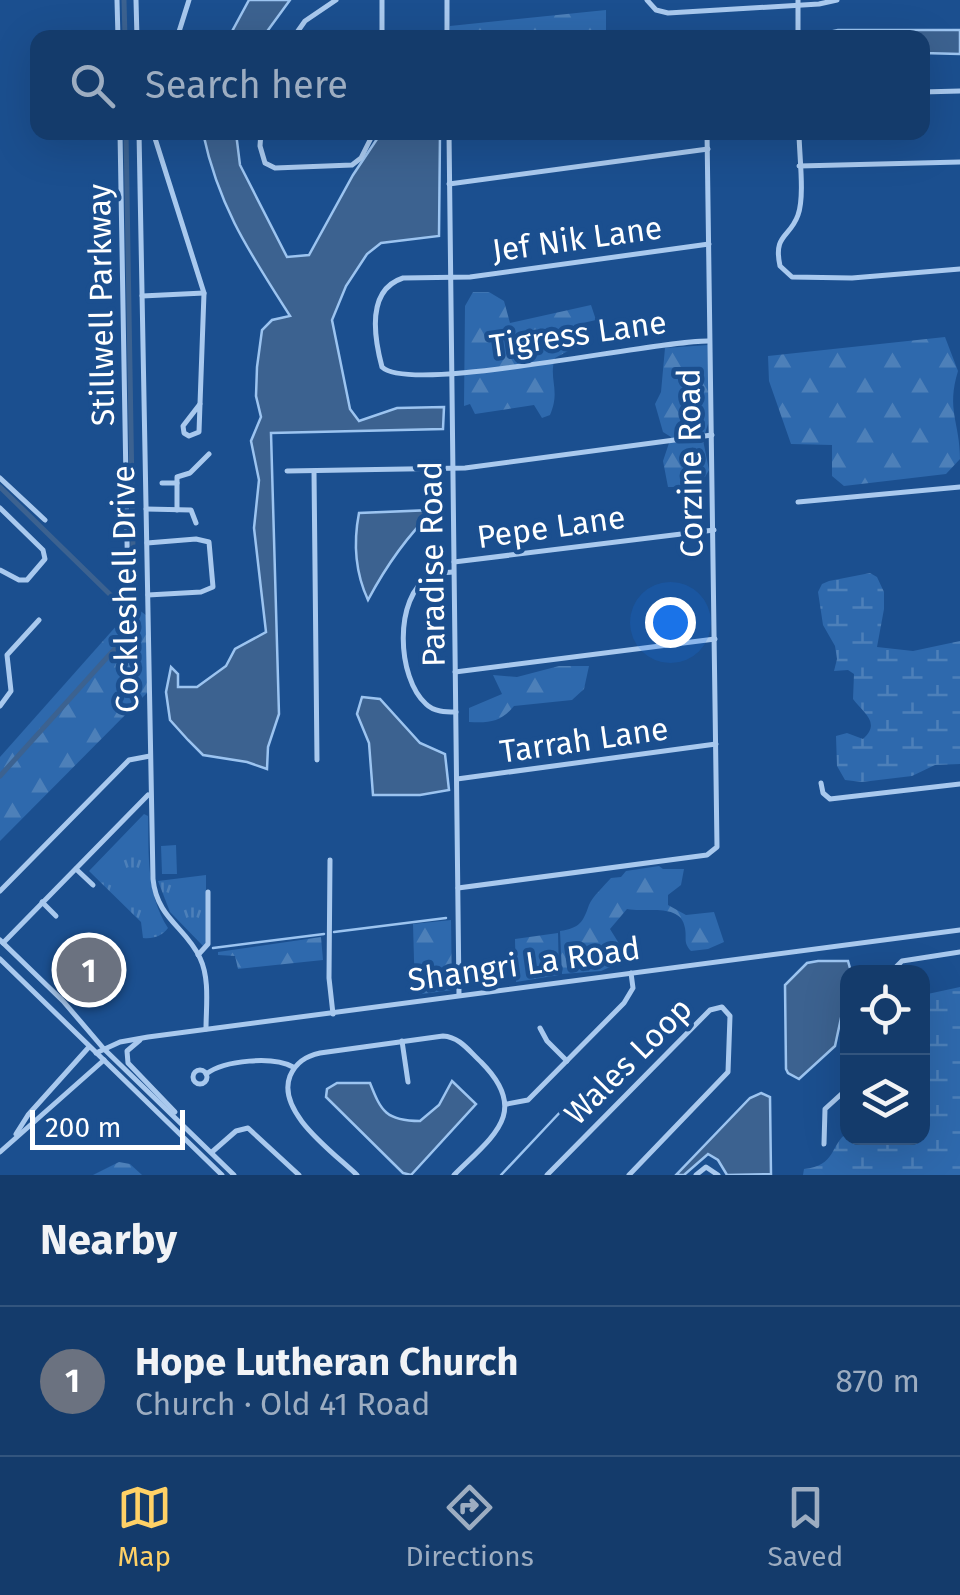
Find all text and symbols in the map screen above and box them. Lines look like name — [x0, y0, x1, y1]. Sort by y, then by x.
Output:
search box — [30, 30, 930, 140]
icon: search — [65, 58, 120, 113]
text: Search here — [145, 62, 348, 108]
street label: Stillwell Parkway — [80, 183, 122, 427]
street label: Jef Nik Lane — [490, 208, 664, 270]
street label: Tigress Lane — [487, 303, 669, 365]
street label: Corzine Road — [669, 368, 711, 558]
street label: Paradise Road — [411, 461, 453, 667]
street label: Cockleshell Drive — [104, 465, 146, 713]
street label: Pepe Lane — [474, 498, 628, 556]
your location — [645, 597, 696, 648]
street label: Tarrah Lane — [497, 709, 671, 771]
street label: Shangri La Road — [405, 929, 643, 999]
pin: 1 — [56, 932, 122, 1008]
map controls — [840, 965, 930, 1145]
button: locate — [840, 965, 930, 1055]
street label: Wales Loop — [557, 990, 699, 1132]
button: layers — [840, 1055, 930, 1145]
scale bar — [30, 1105, 185, 1150]
text: 200 m — [45, 1111, 122, 1144]
text: Nearby — [40, 1215, 177, 1265]
text: Hope Lutheran Church — [135, 1339, 518, 1385]
text: 1 — [65, 1362, 80, 1400]
text: 870 m — [835, 1362, 920, 1400]
text: Church · Old 41 Road — [135, 1385, 430, 1423]
tab: Map — [117, 1480, 172, 1573]
tab: Directions — [405, 1480, 534, 1573]
tab: Saved — [767, 1480, 843, 1573]

